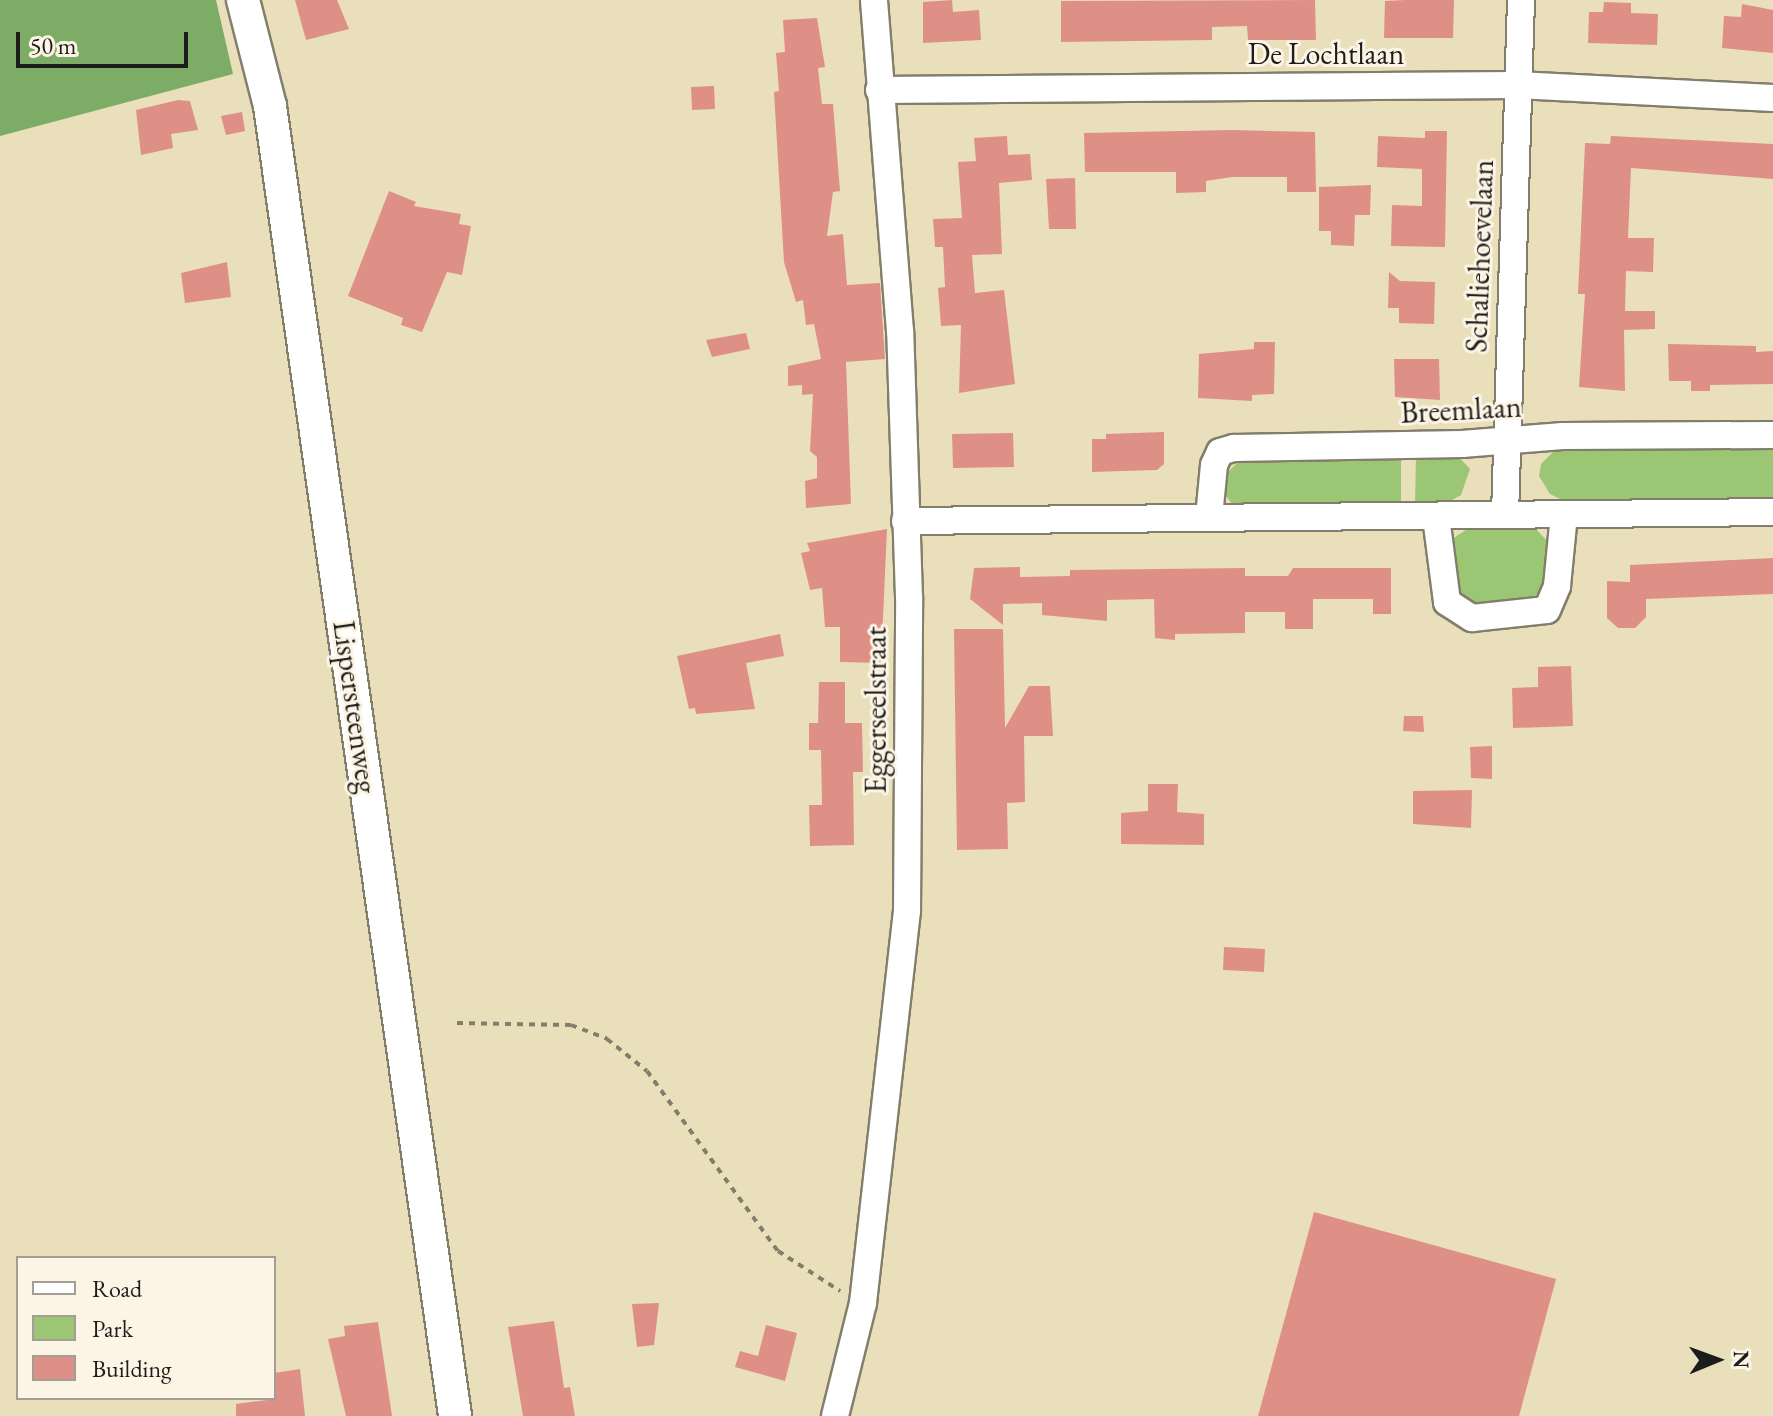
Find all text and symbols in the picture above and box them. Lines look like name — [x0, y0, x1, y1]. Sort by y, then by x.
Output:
scale bar — [20, 16, 192, 66]
text: 50 m — [30, 30, 77, 61]
street label: De Lochtlaan — [1248, 36, 1404, 72]
street label: Schaliehoevelaan — [1459, 159, 1501, 353]
street label: Breemlaan — [1400, 389, 1522, 431]
street label: Lispersteenweg — [325, 618, 385, 796]
street label: Eggerseelstraat — [858, 626, 894, 794]
legend — [16, 1256, 276, 1400]
text: Road — [92, 1273, 142, 1304]
text: Park — [92, 1313, 133, 1344]
north arrow — [1677, 1320, 1757, 1400]
text: N — [1727, 1350, 1756, 1369]
text: Building — [92, 1353, 172, 1384]

